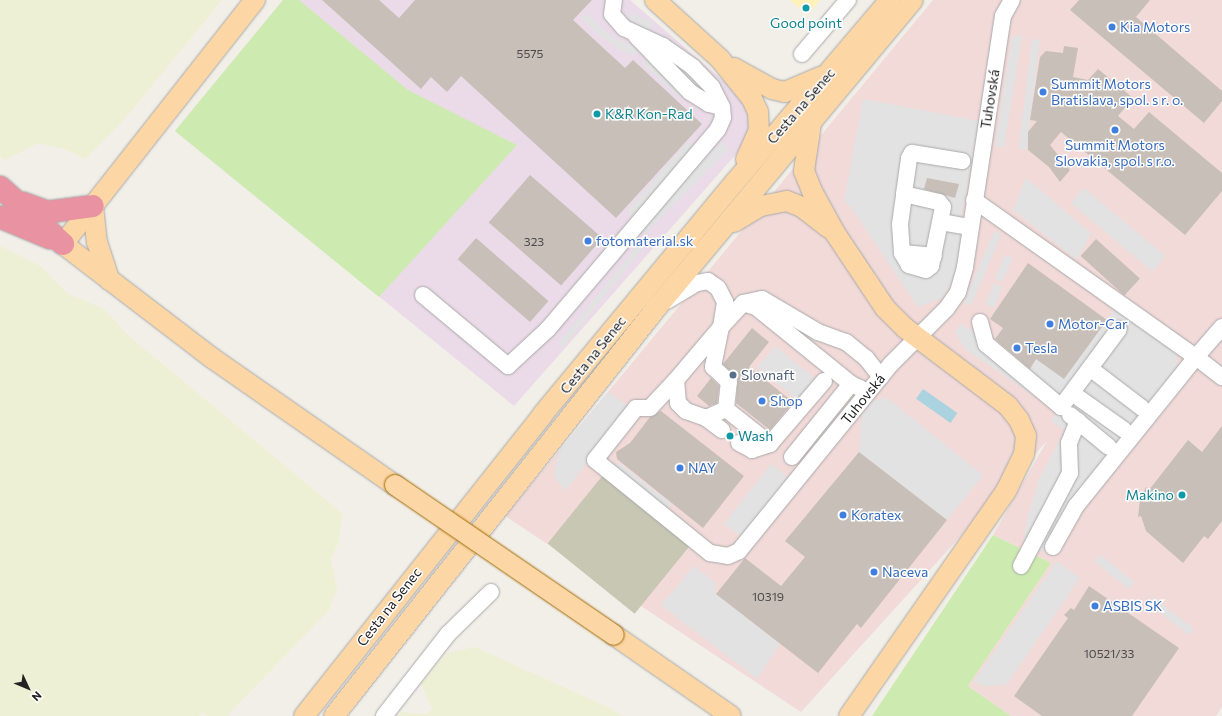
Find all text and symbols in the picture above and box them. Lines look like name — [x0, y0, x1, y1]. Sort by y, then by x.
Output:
marker: Good point — [801, 3, 811, 13]
place label: Good point — [770, 15, 842, 31]
place label: Kia Motors — [1120, 19, 1190, 35]
marker: Kia Motors — [1107, 22, 1117, 32]
house number: 5575 — [517, 47, 543, 61]
street label: Cesta na Senec — [763, 65, 839, 147]
street label: Tuhovská — [977, 68, 1003, 130]
place label: Summit Motors Bratislava, spol. s r. o. — [1051, 76, 1183, 108]
marker: Summit Motors Bratislava, spol. s r. o. — [1038, 87, 1048, 97]
place label: K&R Kon-Rad — [605, 106, 693, 122]
marker: K&R Kon-Rad — [592, 109, 602, 119]
marker: Summit Motors Slovakia, spol. s r.o. — [1110, 125, 1120, 135]
place label: Summit Motors Slovakia, spol. s r.o. — [1055, 137, 1175, 170]
place label: fotomaterial.sk — [596, 233, 693, 249]
house number: 323 — [524, 235, 544, 249]
marker: fotomaterial.sk — [583, 236, 593, 246]
street label: Cesta na Senec — [557, 313, 629, 397]
place label: Motor-Car — [1058, 316, 1128, 332]
marker: Motor-Car — [1045, 319, 1055, 329]
place label: Tesla — [1025, 340, 1058, 356]
marker: Tesla — [1012, 343, 1022, 353]
place label: Slovnaft — [741, 367, 795, 383]
marker: Slovnaft — [728, 370, 738, 380]
street label: Tuhovská — [838, 370, 888, 428]
place label: Shop — [770, 393, 803, 409]
marker: Shop — [757, 396, 767, 406]
place label: Wash — [738, 428, 773, 444]
marker: Wash — [725, 431, 735, 441]
place label: NAY — [688, 460, 716, 476]
marker: NAY — [675, 463, 685, 473]
place label: Makino — [1126, 487, 1174, 503]
marker: Makino — [1177, 490, 1187, 500]
place label: Koratex — [851, 507, 902, 523]
marker: Koratex — [838, 510, 848, 520]
street label: Cesta na Senec — [353, 564, 425, 650]
place label: Naceva — [882, 564, 928, 580]
marker: Naceva — [869, 567, 879, 577]
house number: 10319 — [752, 590, 784, 604]
place label: ASBIS SK — [1103, 598, 1162, 614]
marker: ASBIS SK — [1090, 601, 1100, 611]
house number: 10521/33 — [1084, 647, 1134, 661]
north arrow — [8, 668, 48, 708]
text: N — [29, 689, 45, 704]

